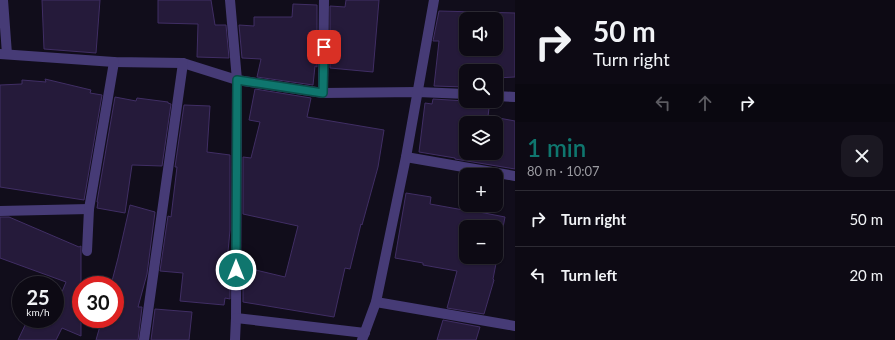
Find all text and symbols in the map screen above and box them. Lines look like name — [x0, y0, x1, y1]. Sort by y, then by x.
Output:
map controls — [459, 12, 503, 264]
button: sound — [459, 12, 503, 56]
text: 50 m — [593, 14, 656, 48]
icon: right — [527, 16, 579, 68]
pin — [307, 30, 341, 64]
icon: arrive — [313, 36, 335, 58]
text: Turn right — [593, 48, 670, 70]
button: search — [459, 64, 503, 108]
icon: left — [652, 92, 674, 114]
icon: ahead — [694, 92, 716, 114]
icon: right — [736, 92, 758, 114]
button: layers — [459, 116, 503, 160]
text: 1 min — [527, 133, 586, 162]
button: close — [841, 135, 883, 177]
text: 80 m · 10:07 — [527, 163, 600, 179]
button: + — [459, 168, 503, 212]
icon: right — [527, 208, 549, 230]
text: Turn right — [561, 210, 626, 228]
text: 50 m — [849, 210, 883, 228]
button: − — [459, 220, 503, 264]
position arrow — [215, 249, 257, 291]
icon: left — [527, 264, 549, 286]
text: Turn left — [561, 266, 617, 284]
text: 20 m — [849, 266, 883, 284]
speed limit sign: 30 — [72, 276, 124, 328]
text: 25 — [26, 285, 50, 309]
text: km/h — [26, 306, 50, 318]

